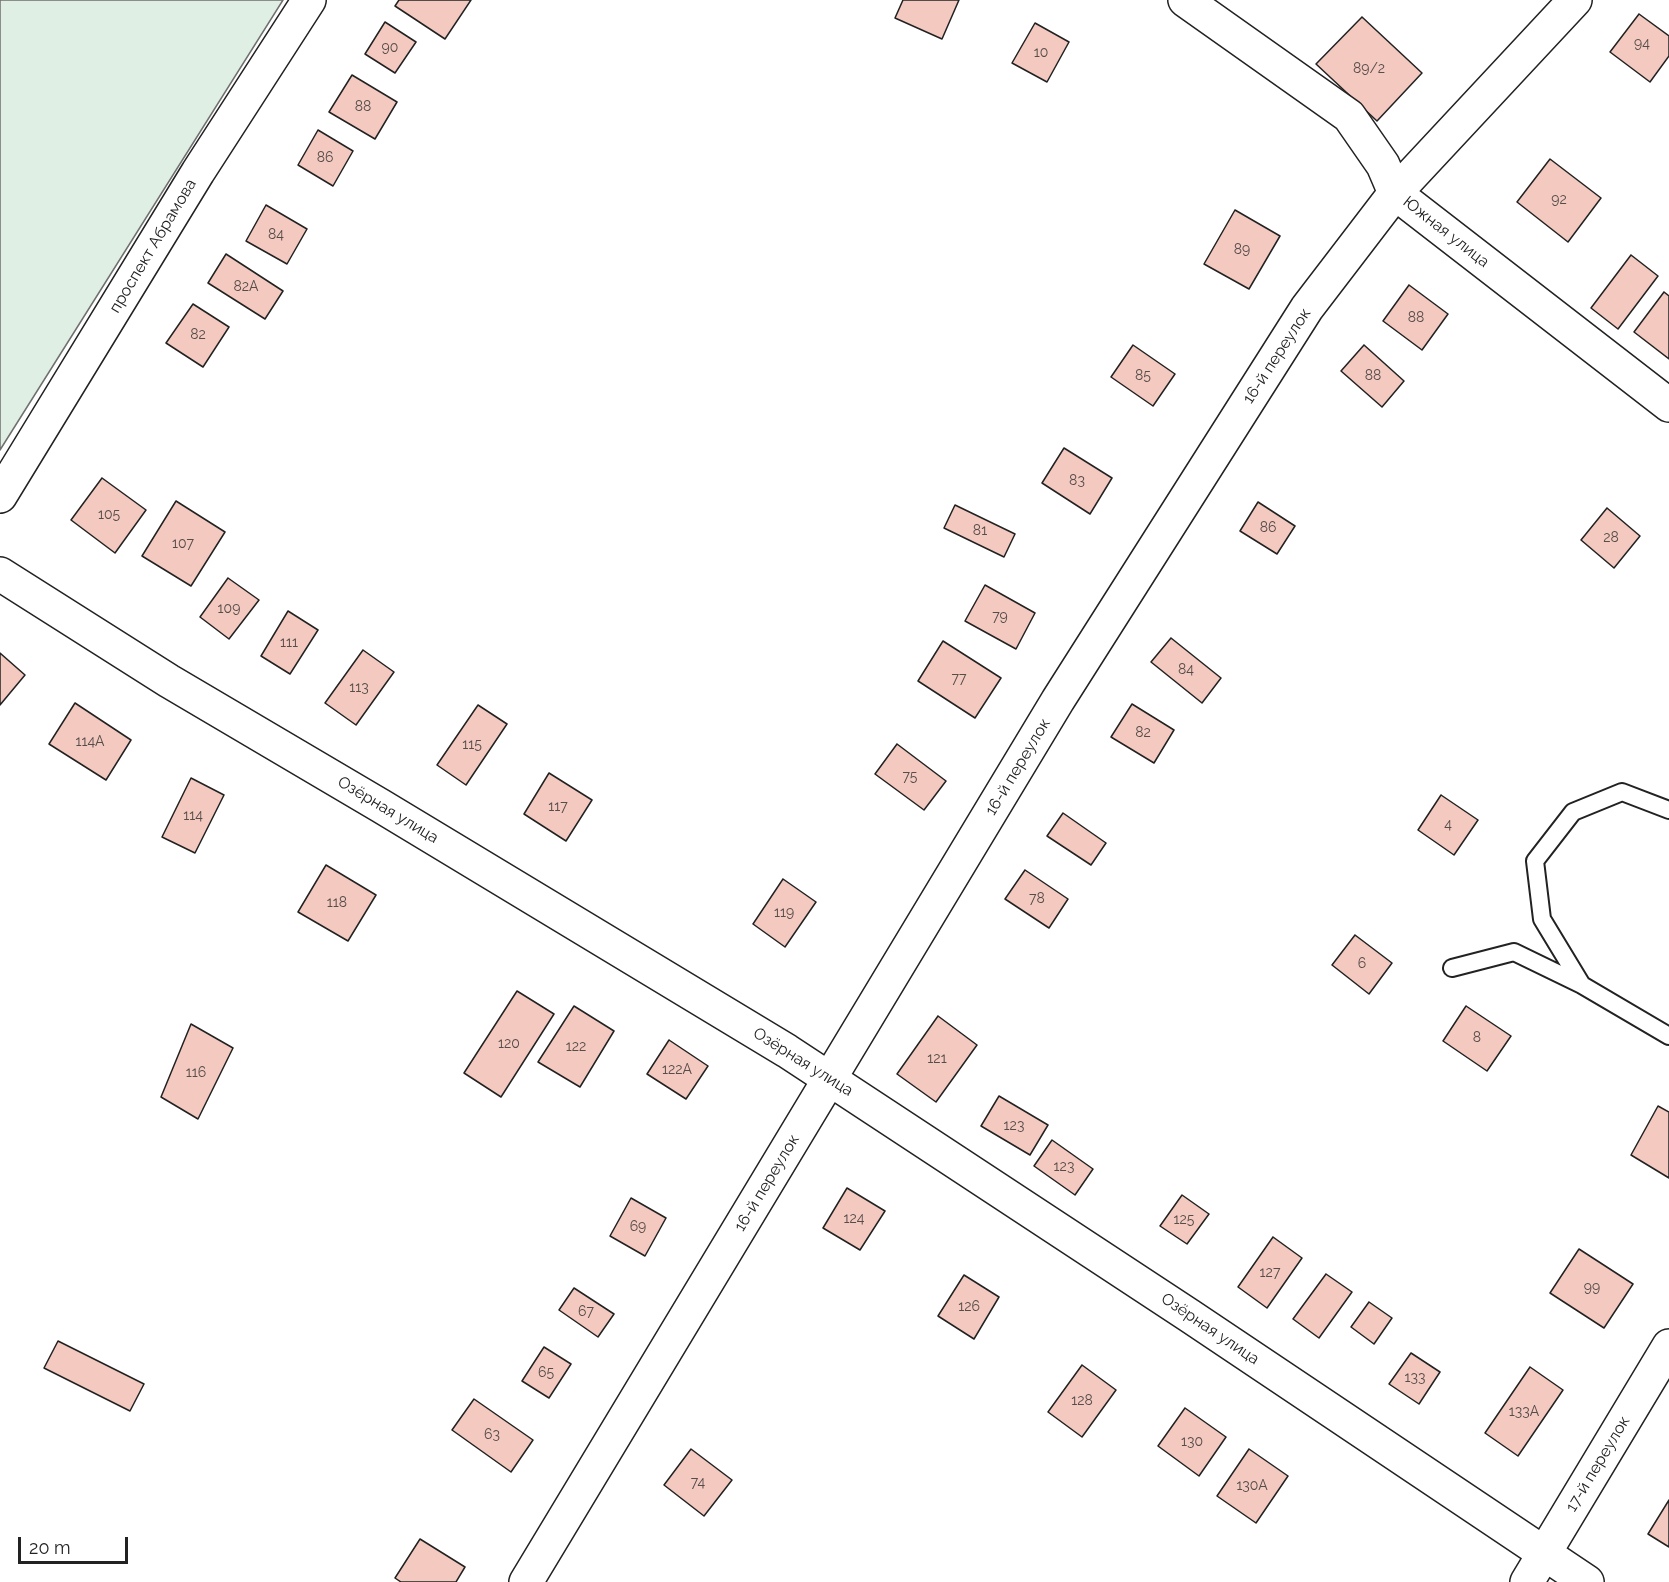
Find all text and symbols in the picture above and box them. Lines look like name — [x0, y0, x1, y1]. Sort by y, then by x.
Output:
house number: 94 — [1634, 36, 1650, 52]
house number: 90 — [382, 40, 398, 56]
house number: 10 — [1034, 45, 1048, 61]
house number: 89/2 — [1353, 61, 1385, 77]
house number: 88 — [355, 99, 371, 115]
house number: 86 — [317, 150, 333, 166]
street label: проспект Абрамова — [105, 176, 201, 316]
street label: Южная улица — [1399, 192, 1493, 272]
house number: 92 — [1551, 192, 1567, 208]
house number: 84 — [268, 227, 284, 243]
house number: 89 — [1234, 242, 1250, 258]
house number: 82А — [233, 279, 259, 295]
street label: 16-й переулок — [1239, 305, 1315, 407]
house number: 88 — [1408, 310, 1424, 326]
house number: 82 — [190, 327, 206, 343]
house number: 85 — [1135, 368, 1151, 384]
house number: 88 — [1365, 368, 1381, 384]
house number: 83 — [1069, 473, 1085, 489]
house number: 105 — [98, 507, 120, 523]
house number: 86 — [1260, 520, 1276, 536]
house number: 81 — [973, 523, 987, 539]
house number: 28 — [1603, 530, 1619, 546]
house number: 107 — [172, 536, 194, 552]
house number: 109 — [218, 601, 240, 617]
house number: 79 — [992, 609, 1008, 625]
house number: 111 — [280, 635, 298, 651]
house number: 84 — [1178, 662, 1194, 678]
house number: 77 — [952, 671, 966, 687]
house number: 113 — [349, 680, 369, 696]
street label: 16-й переулок — [981, 715, 1055, 819]
house number: 82 — [1135, 725, 1151, 741]
house number: 114А — [75, 734, 105, 750]
house number: 115 — [462, 737, 482, 753]
house number: 75 — [903, 769, 917, 785]
street label: Озёрная улица — [334, 772, 442, 848]
house number: 117 — [548, 799, 568, 815]
house number: 114 — [183, 808, 203, 824]
house number: 4 — [1444, 817, 1452, 833]
house number: 78 — [1029, 891, 1045, 907]
house number: 118 — [327, 895, 347, 911]
house number: 119 — [774, 905, 794, 921]
house number: 6 — [1358, 956, 1366, 972]
street label: Озёрная улица — [749, 1024, 857, 1100]
house number: 8 — [1473, 1030, 1481, 1046]
house number: 120 — [498, 1036, 520, 1052]
house number: 122 — [566, 1039, 586, 1055]
house number: 121 — [927, 1051, 947, 1067]
house number: 122А — [662, 1062, 692, 1078]
house number: 116 — [186, 1065, 206, 1081]
house number: 123 — [1004, 1118, 1024, 1134]
street label: 16-й переулок — [730, 1131, 804, 1235]
house number: 123 — [1054, 1159, 1074, 1175]
house number: 124 — [844, 1211, 864, 1227]
house number: 125 — [1174, 1212, 1194, 1228]
house number: 69 — [630, 1219, 646, 1235]
house number: 127 — [1260, 1265, 1280, 1281]
house number: 99 — [1584, 1280, 1600, 1296]
street label: Озёрная улица — [1157, 1289, 1263, 1369]
house number: 126 — [958, 1299, 980, 1315]
house number: 67 — [578, 1304, 594, 1320]
house number: 65 — [538, 1365, 554, 1381]
house number: 133 — [1405, 1370, 1425, 1386]
house number: 128 — [1071, 1393, 1093, 1409]
house number: 133А — [1509, 1404, 1539, 1420]
street label: 17-й переулок — [1562, 1413, 1634, 1515]
house number: 63 — [484, 1427, 500, 1443]
house number: 130 — [1181, 1434, 1203, 1450]
house number: 74 — [691, 1475, 705, 1491]
house number: 130А — [1236, 1478, 1268, 1494]
scale bar — [21, 1525, 130, 1563]
text: 20 m — [29, 1537, 71, 1558]

